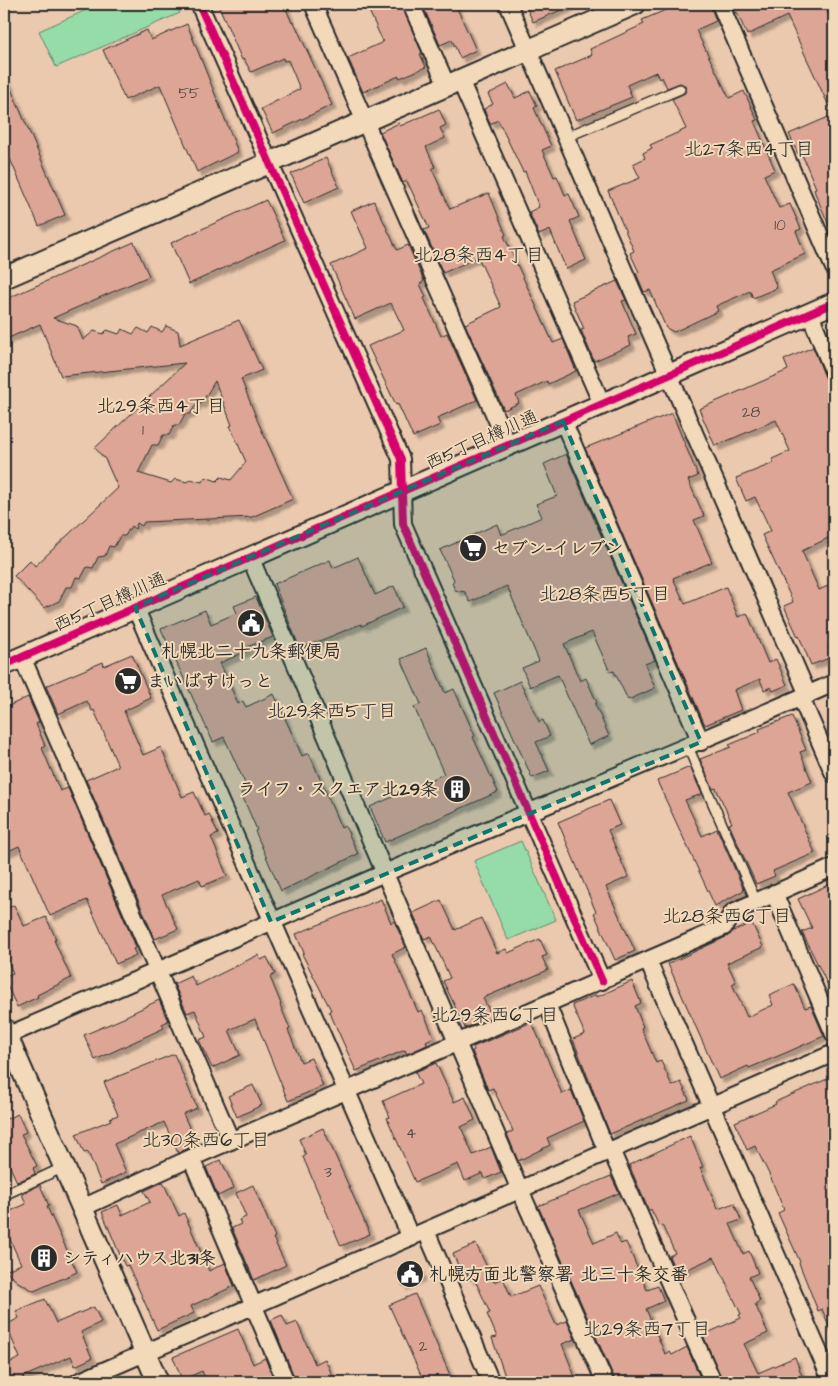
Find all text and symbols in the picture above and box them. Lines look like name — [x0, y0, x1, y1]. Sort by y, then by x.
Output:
house number: 55 — [178, 83, 200, 104]
district label: 北27条西4丁目 — [684, 136, 814, 163]
house number: 10 — [774, 215, 786, 236]
district label: 北28条西4丁目 — [413, 242, 545, 269]
district label: 北29条西4丁目 — [96, 393, 226, 420]
house number: 28 — [742, 402, 760, 423]
street label: 西5丁目樽川通 — [422, 404, 542, 476]
house number: 1 — [142, 420, 144, 441]
supermarket icon: セブン-イレブン — [458, 533, 488, 563]
place label: セブン-イレブン — [492, 536, 624, 561]
street label: 西5丁目樽川通 — [50, 566, 170, 638]
district label: 北28条西5丁目 — [539, 581, 671, 608]
public building icon: 札幌北二十九条郵便局 — [236, 608, 266, 638]
place label: 札幌北二十九条郵便局 — [161, 639, 341, 664]
supermarket icon: まいばすけっと — [113, 666, 143, 696]
place label: まいばすけっと — [147, 669, 273, 694]
district label: 北29条西5丁目 — [267, 698, 397, 725]
building icon: ライフ・スクエア北29条 — [442, 774, 472, 804]
place label: ライフ・スクエア北29条 — [238, 777, 438, 802]
district label: 北28条西6丁目 — [662, 903, 792, 930]
district label: 北29条西6丁目 — [431, 1002, 559, 1029]
house number: 4 — [406, 1123, 416, 1144]
district label: 北30条西6丁目 — [142, 1127, 270, 1154]
house number: 3 — [324, 1162, 332, 1183]
building icon: シティハウス北31条 — [29, 1243, 59, 1273]
place label: シティハウス北31条 — [63, 1246, 216, 1271]
public building icon: 札幌方面北警察署 北三十条交番 — [395, 1259, 425, 1289]
place label: 札幌方面北警察署 北三十条交番 — [429, 1262, 688, 1287]
district label: 北29条西7丁目 — [583, 1316, 711, 1343]
house number: 2 — [419, 1336, 428, 1357]

